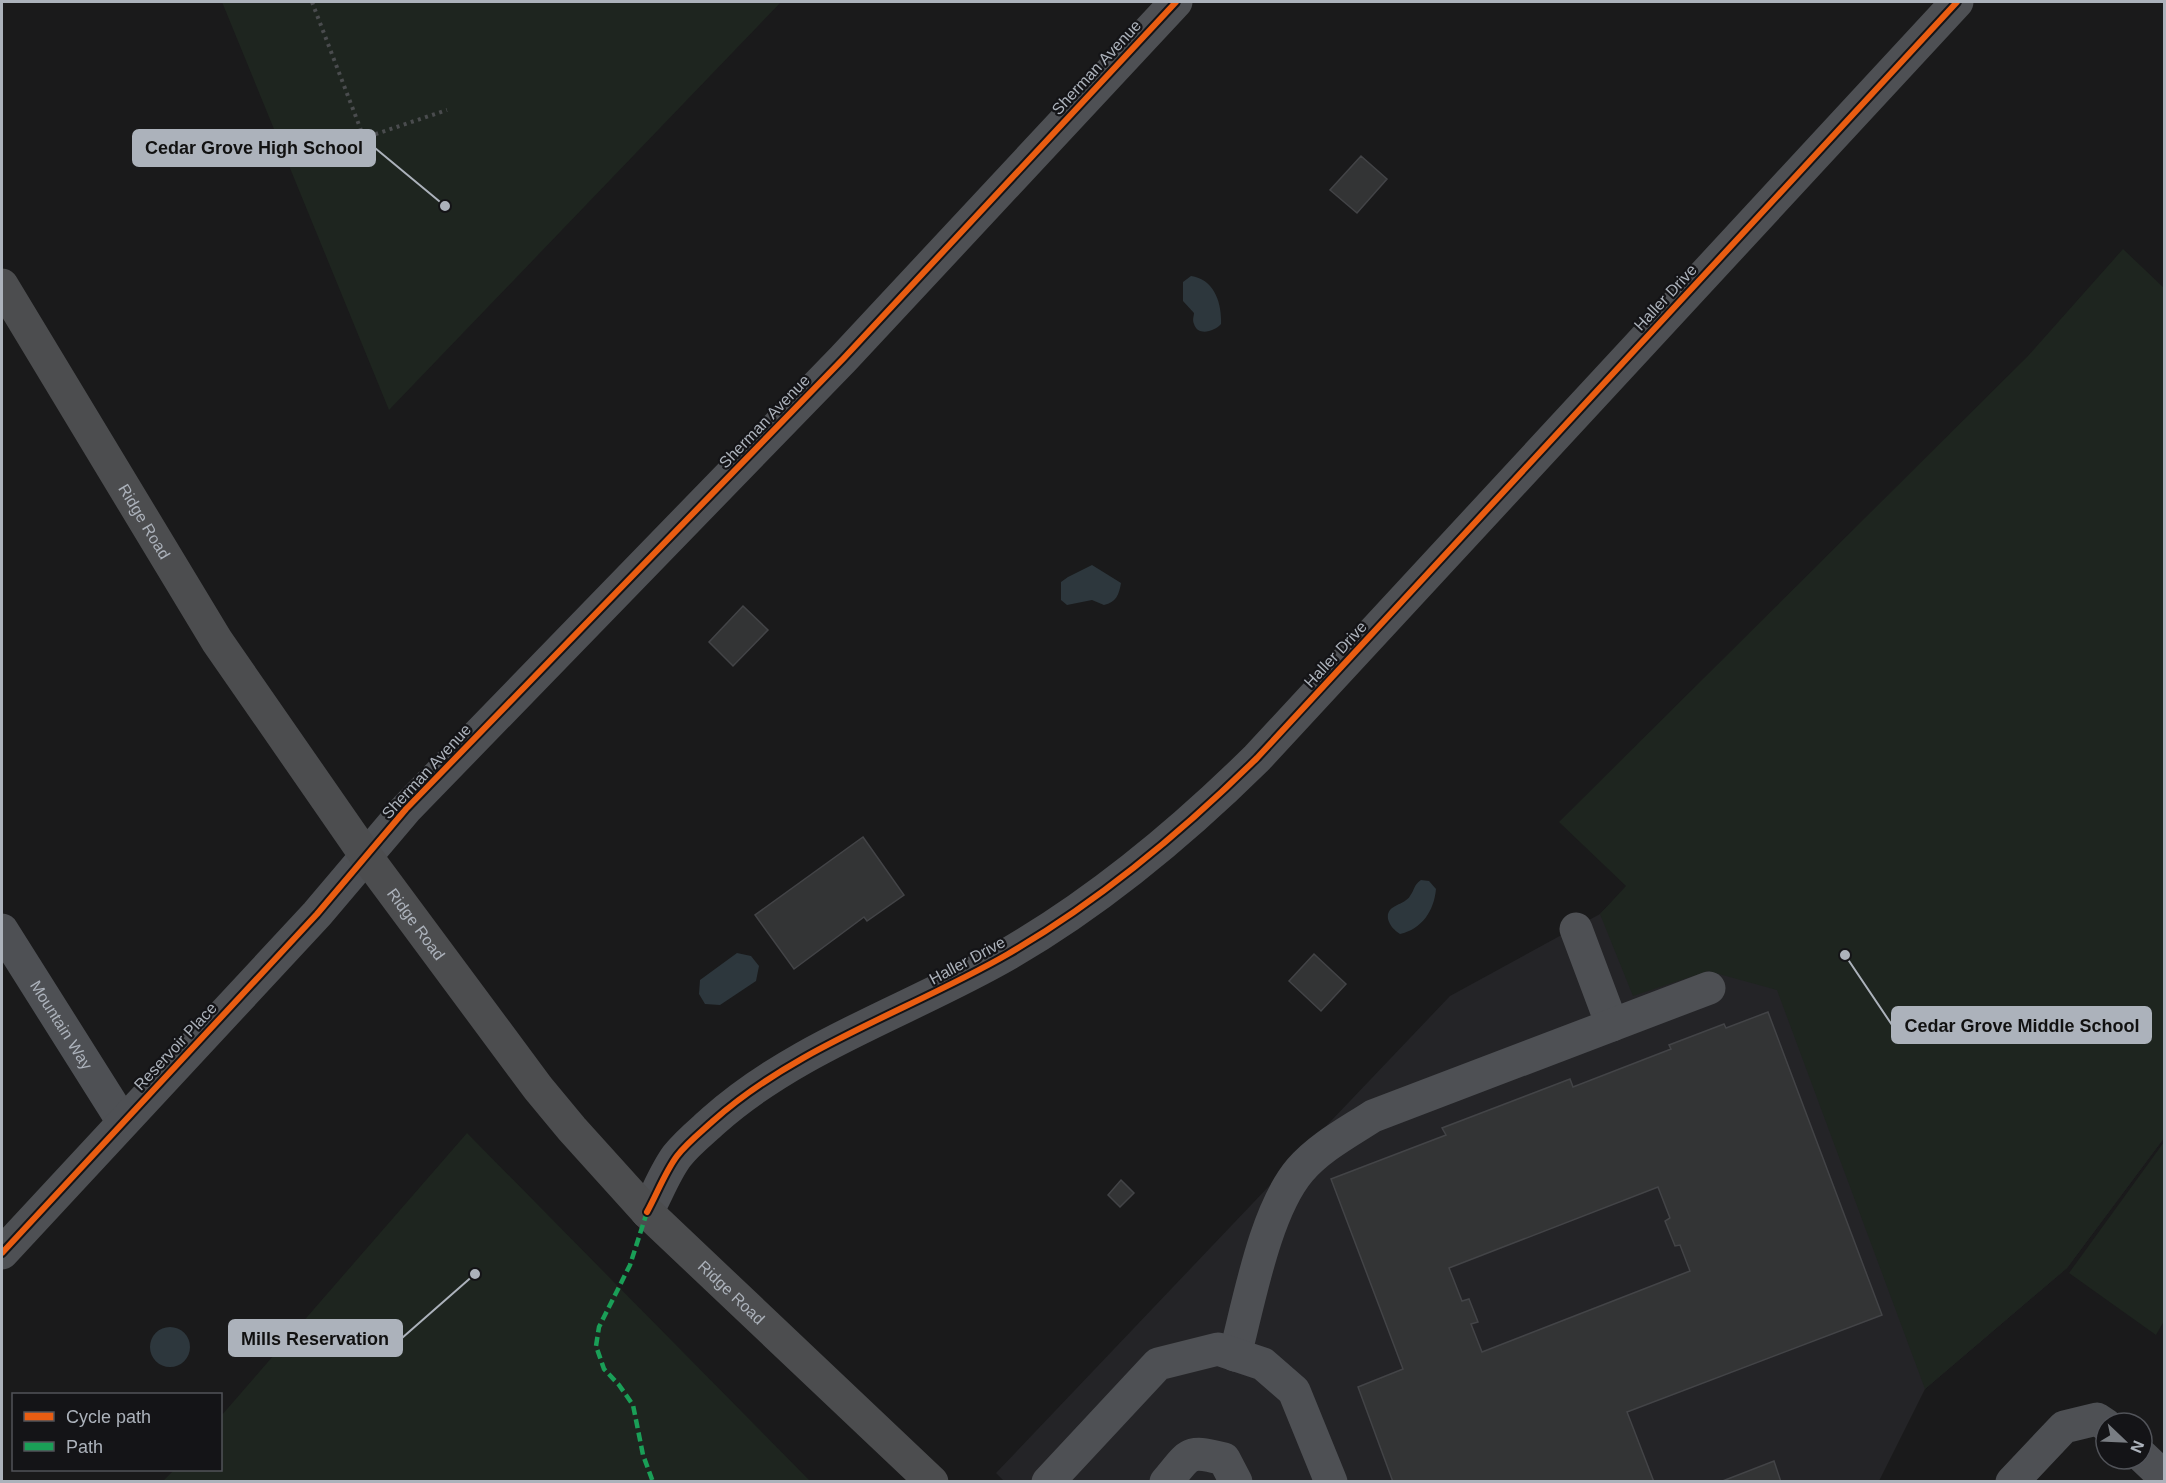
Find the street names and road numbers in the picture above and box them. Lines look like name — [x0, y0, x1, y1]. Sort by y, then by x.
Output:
street label: Sherman Avenue — [1048, 17, 1144, 118]
street label: Haller Drive — [1631, 261, 1700, 334]
street label: Sherman Avenue — [716, 371, 813, 471]
street label: Ridge Road — [115, 481, 173, 562]
street label: Haller Drive — [1301, 618, 1370, 691]
street label: Sherman Avenue — [378, 721, 474, 822]
street label: Ridge Road — [384, 885, 448, 963]
street label: Haller Drive — [926, 933, 1008, 988]
street label: Mountain Way — [27, 977, 96, 1073]
street label: Reservoir Place — [131, 999, 220, 1093]
street label: Ridge Road — [695, 1257, 768, 1328]

